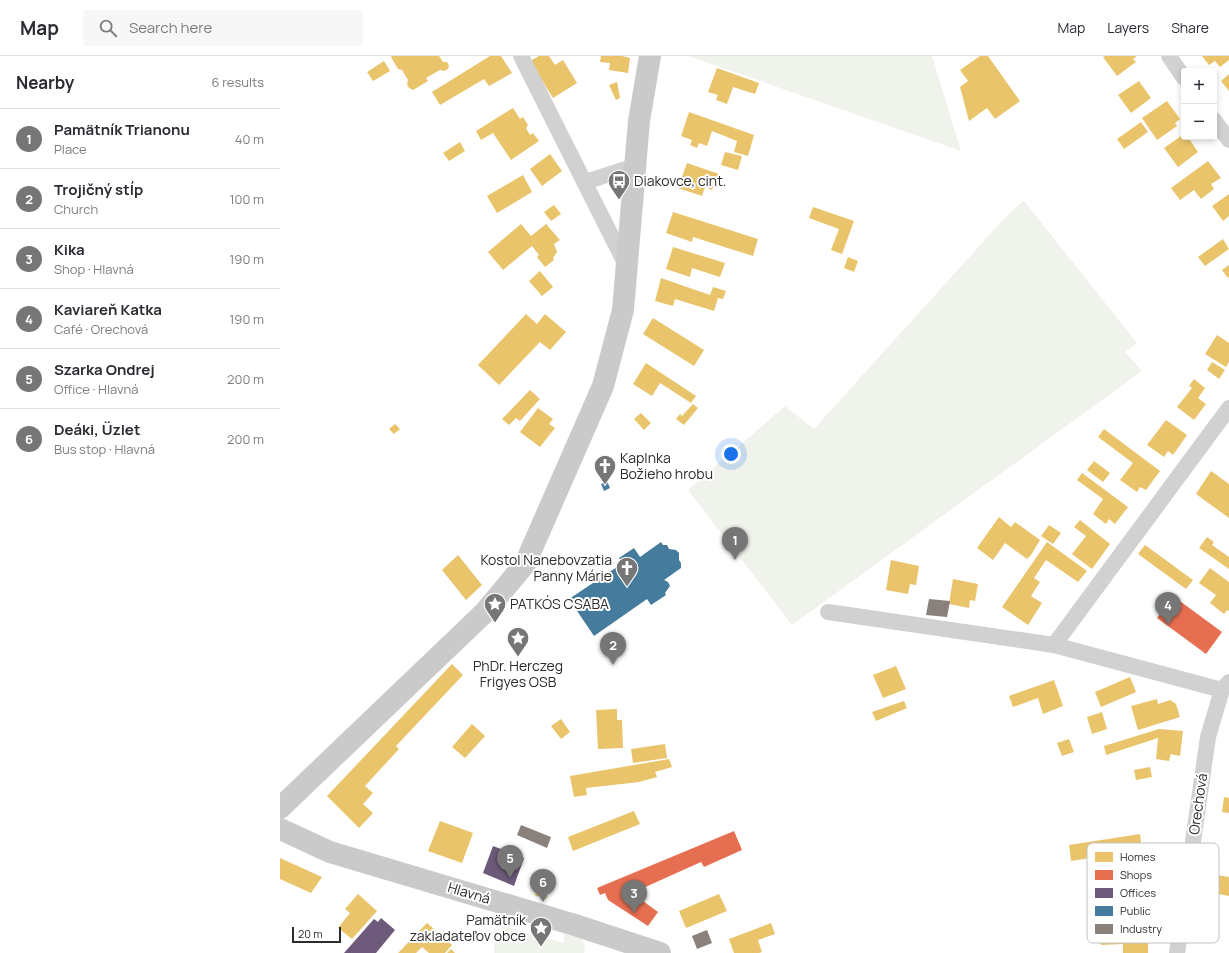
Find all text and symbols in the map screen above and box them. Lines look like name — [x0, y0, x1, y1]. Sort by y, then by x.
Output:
search box — [83, 10, 363, 46]
text: Map — [20, 15, 59, 41]
icon: search — [97, 17, 119, 39]
text: Search here — [129, 17, 212, 38]
text: Map — [1057, 18, 1085, 37]
text: Layers — [1107, 18, 1149, 37]
text: Share — [1171, 18, 1209, 37]
map controls — [1181, 68, 1217, 140]
button: + — [1181, 68, 1217, 104]
text: Nearby — [16, 71, 74, 94]
text: 6 results — [212, 73, 264, 91]
button: − — [1181, 104, 1217, 140]
text: Pamätník Trianonu — [54, 119, 190, 140]
text: 1 — [26, 130, 32, 148]
text: 40 m — [235, 130, 264, 148]
text: Place — [54, 140, 87, 158]
bus stop icon: Diakovce, cint. — [606, 168, 632, 201]
place label: Diakovce, cint. — [634, 171, 726, 190]
text: Trojičný stĺp — [54, 179, 143, 200]
text: 2 — [25, 190, 33, 208]
text: 100 m — [229, 190, 264, 208]
text: Church — [54, 200, 98, 218]
text: Kika — [54, 239, 85, 260]
text: 3 — [25, 250, 33, 268]
text: 190 m — [229, 250, 264, 268]
text: Shop · Hlavná — [54, 260, 134, 278]
text: Kaviareň Katka — [54, 299, 162, 320]
text: 4 — [25, 310, 33, 328]
text: 190 m — [229, 310, 264, 328]
text: Café · Orechová — [54, 320, 148, 338]
text: Szarka Ondrej — [54, 359, 155, 380]
text: 5 — [25, 370, 33, 388]
text: 200 m — [227, 370, 264, 388]
text: Office · Hlavná — [54, 380, 138, 398]
text: Deáki, Üzlet — [54, 419, 140, 440]
text: 6 — [25, 430, 33, 448]
text: 200 m — [227, 430, 264, 448]
text: Bus stop · Hlavná — [54, 440, 155, 458]
your location — [721, 444, 741, 464]
place label: Kaplnka Božieho hrobu — [620, 448, 713, 483]
church icon: Kaplnka Božieho hrobu — [592, 453, 618, 486]
pin: 1 — [722, 527, 748, 560]
place label: Kostol Nanebovzatia Panny Márie — [480, 550, 612, 585]
church icon: Kostol Nanebovzatia Panny Márie — [614, 555, 640, 588]
place icon: PATKÓS CSABA — [482, 591, 508, 624]
pin: 4 — [1155, 592, 1181, 625]
place label: PATKÓS CSABA — [510, 594, 609, 613]
place icon: PhDr. Herczeg Frigyes OSB — [505, 625, 531, 658]
pin: 2 — [600, 632, 626, 665]
place label: PhDr. Herczeg Frigyes OSB — [473, 656, 563, 691]
street label: Orechová — [1184, 772, 1211, 836]
legend — [1087, 843, 1219, 943]
pin: 5 — [497, 845, 523, 878]
text: Homes — [1120, 849, 1156, 864]
text: Shops — [1120, 867, 1152, 882]
pin: 6 — [530, 869, 556, 902]
street label: Hlavná — [446, 877, 493, 908]
pin: 3 — [621, 880, 647, 913]
text: Offices — [1120, 885, 1156, 900]
text: Public — [1120, 903, 1151, 918]
place label: Pamätník zakladateľov obce — [410, 910, 527, 945]
place icon: Pamätník zakladateľov obce — [528, 915, 554, 948]
text: Industry — [1120, 921, 1162, 936]
scale bar — [292, 925, 341, 944]
text: 20 m — [298, 926, 323, 941]

